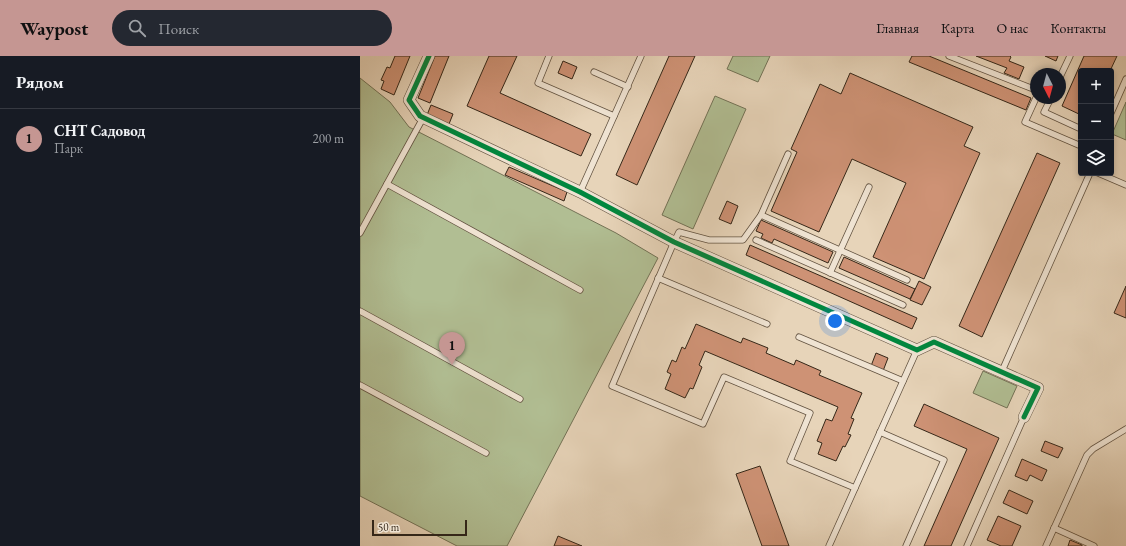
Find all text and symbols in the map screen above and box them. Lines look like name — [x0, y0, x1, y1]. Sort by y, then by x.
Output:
search box — [112, 10, 392, 46]
text: Waypost — [20, 16, 88, 41]
icon: search — [126, 17, 148, 39]
text: Поиск — [158, 19, 199, 38]
text: Главная — [876, 19, 919, 37]
text: Карта — [941, 19, 974, 37]
text: О нас — [996, 19, 1028, 37]
text: Контакты — [1050, 19, 1106, 37]
north arrow — [1030, 68, 1066, 104]
map controls — [1078, 68, 1114, 176]
button: + — [1078, 68, 1114, 104]
text: Рядом — [16, 71, 64, 93]
button: − — [1078, 104, 1114, 140]
text: СНТ Садовод — [54, 121, 145, 140]
text: 1 — [26, 130, 32, 147]
text: 200 m — [313, 130, 344, 147]
text: Парк — [54, 140, 83, 157]
button: layers — [1078, 140, 1114, 176]
your location — [825, 311, 845, 331]
pin: 1 — [439, 332, 465, 365]
scale bar — [372, 518, 467, 537]
text: 50 m — [378, 520, 399, 534]

